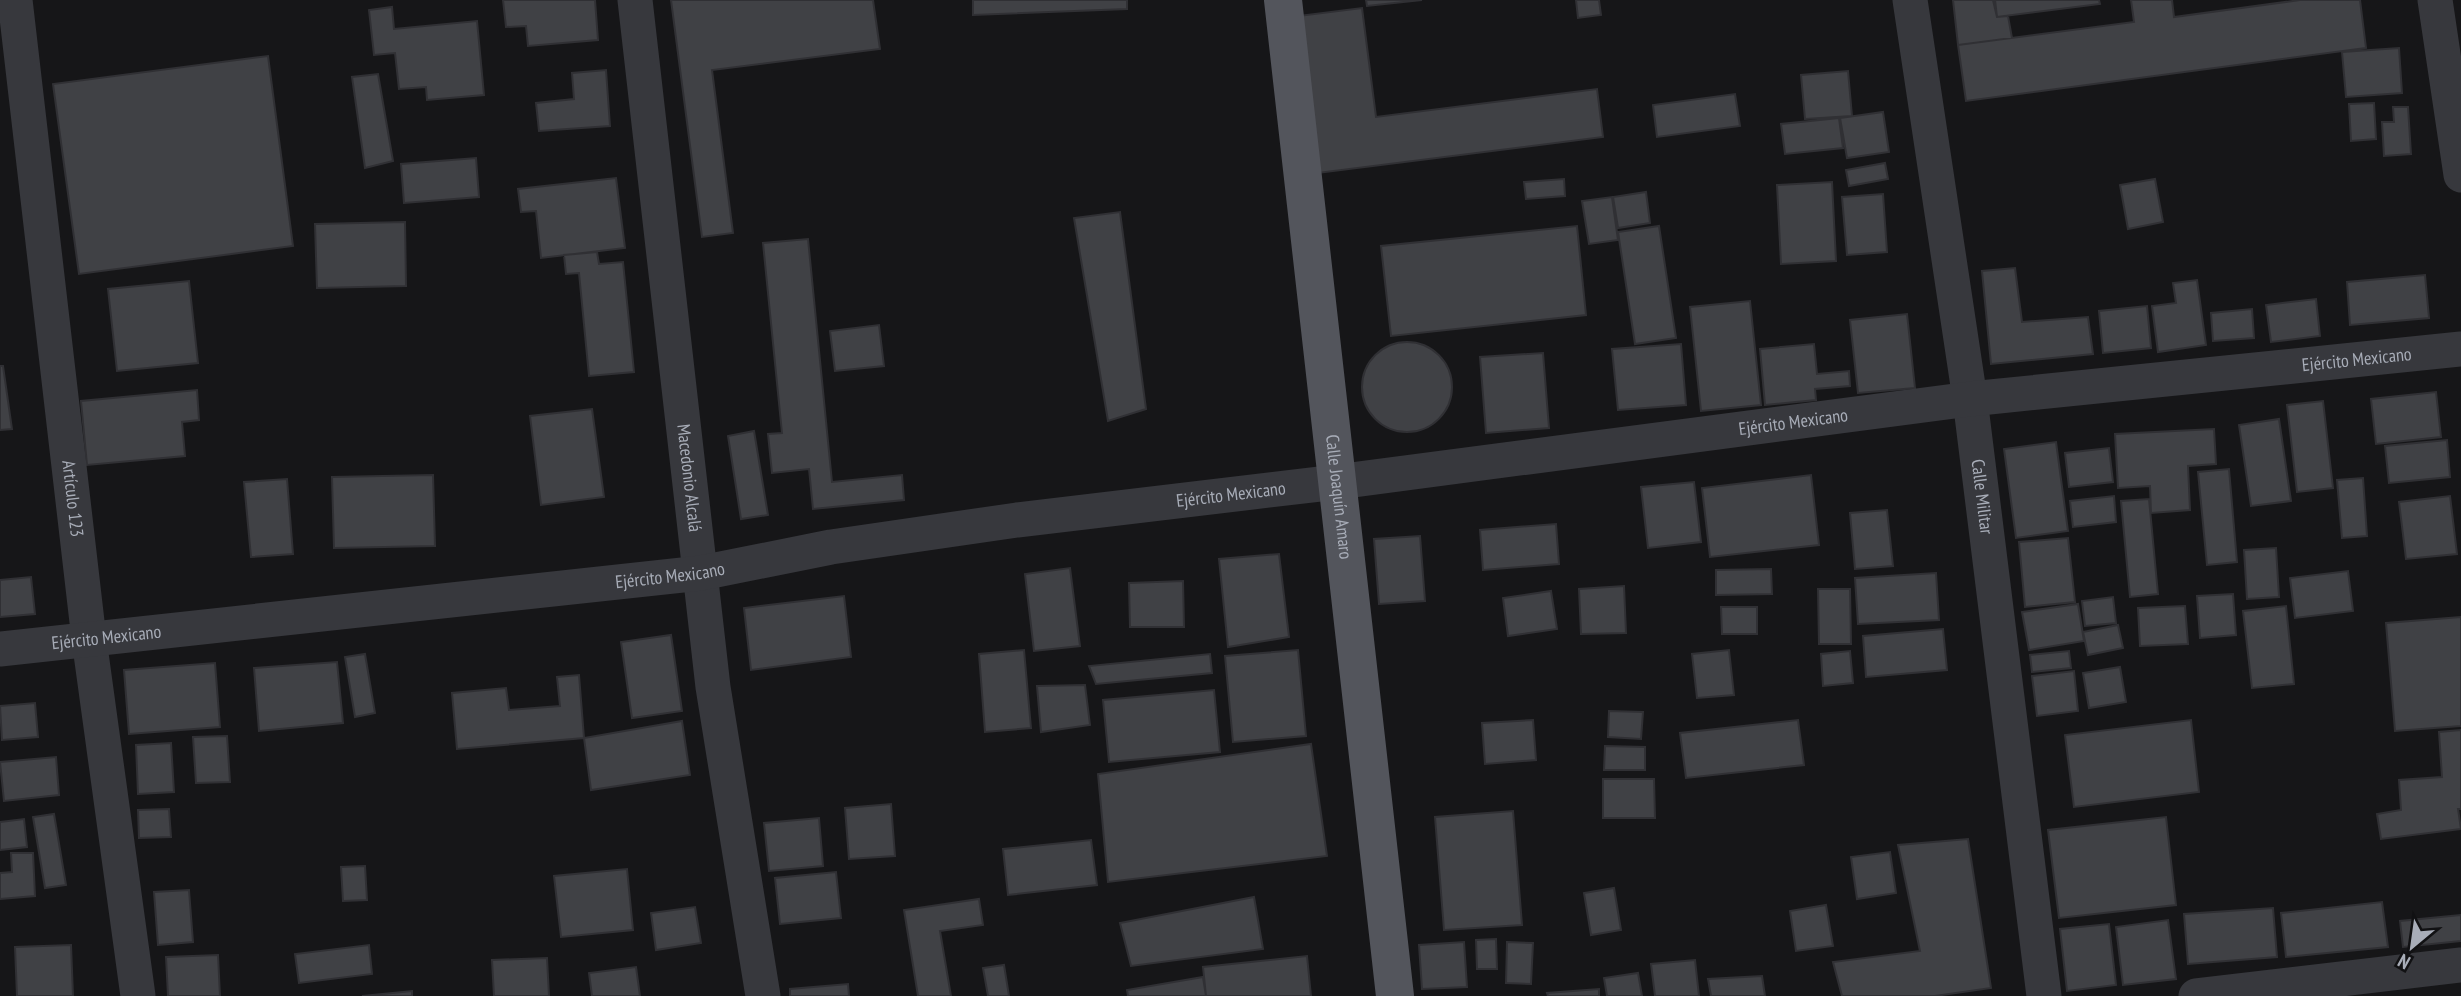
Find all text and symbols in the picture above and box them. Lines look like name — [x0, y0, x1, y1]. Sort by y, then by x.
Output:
street label: Ejército Mexicano — [2301, 342, 2413, 376]
street label: Ejército Mexicano — [1737, 403, 1849, 440]
street label: Macedonio Alcalá — [672, 423, 707, 533]
street label: Calle Joaquín Amaro — [1321, 433, 1358, 560]
street label: Calle Militar — [1967, 458, 1999, 536]
street label: Artículo 123 — [57, 459, 89, 538]
street label: Ejército Mexicano — [1175, 476, 1287, 512]
street label: Ejército Mexicano — [614, 557, 727, 593]
street label: Ejército Mexicano — [50, 620, 162, 654]
north arrow — [2377, 912, 2447, 982]
text: N — [2393, 949, 2414, 975]

